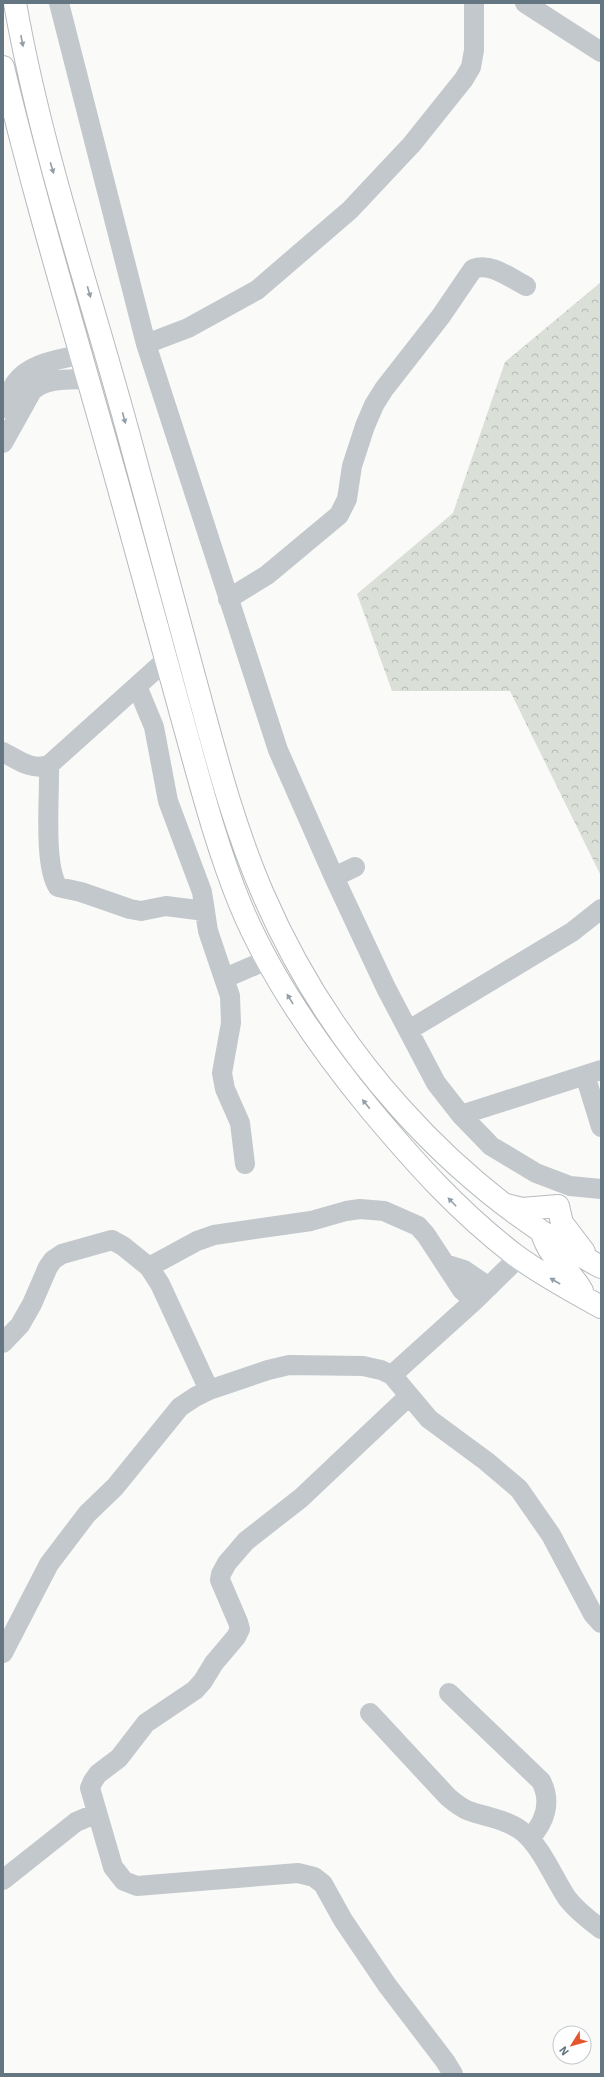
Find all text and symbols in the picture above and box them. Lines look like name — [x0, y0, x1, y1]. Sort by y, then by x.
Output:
one-way arrow — [19, 35, 25, 47]
one-way arrow — [49, 162, 55, 174]
one-way arrow — [86, 287, 92, 299]
one-way arrow — [121, 412, 127, 424]
one-way arrow — [287, 993, 294, 1005]
one-way arrow — [362, 1099, 371, 1109]
one-way arrow — [447, 1197, 457, 1207]
one-way arrow — [549, 1277, 561, 1284]
north arrow — [552, 2025, 592, 2065]
text: N — [556, 2044, 572, 2058]

